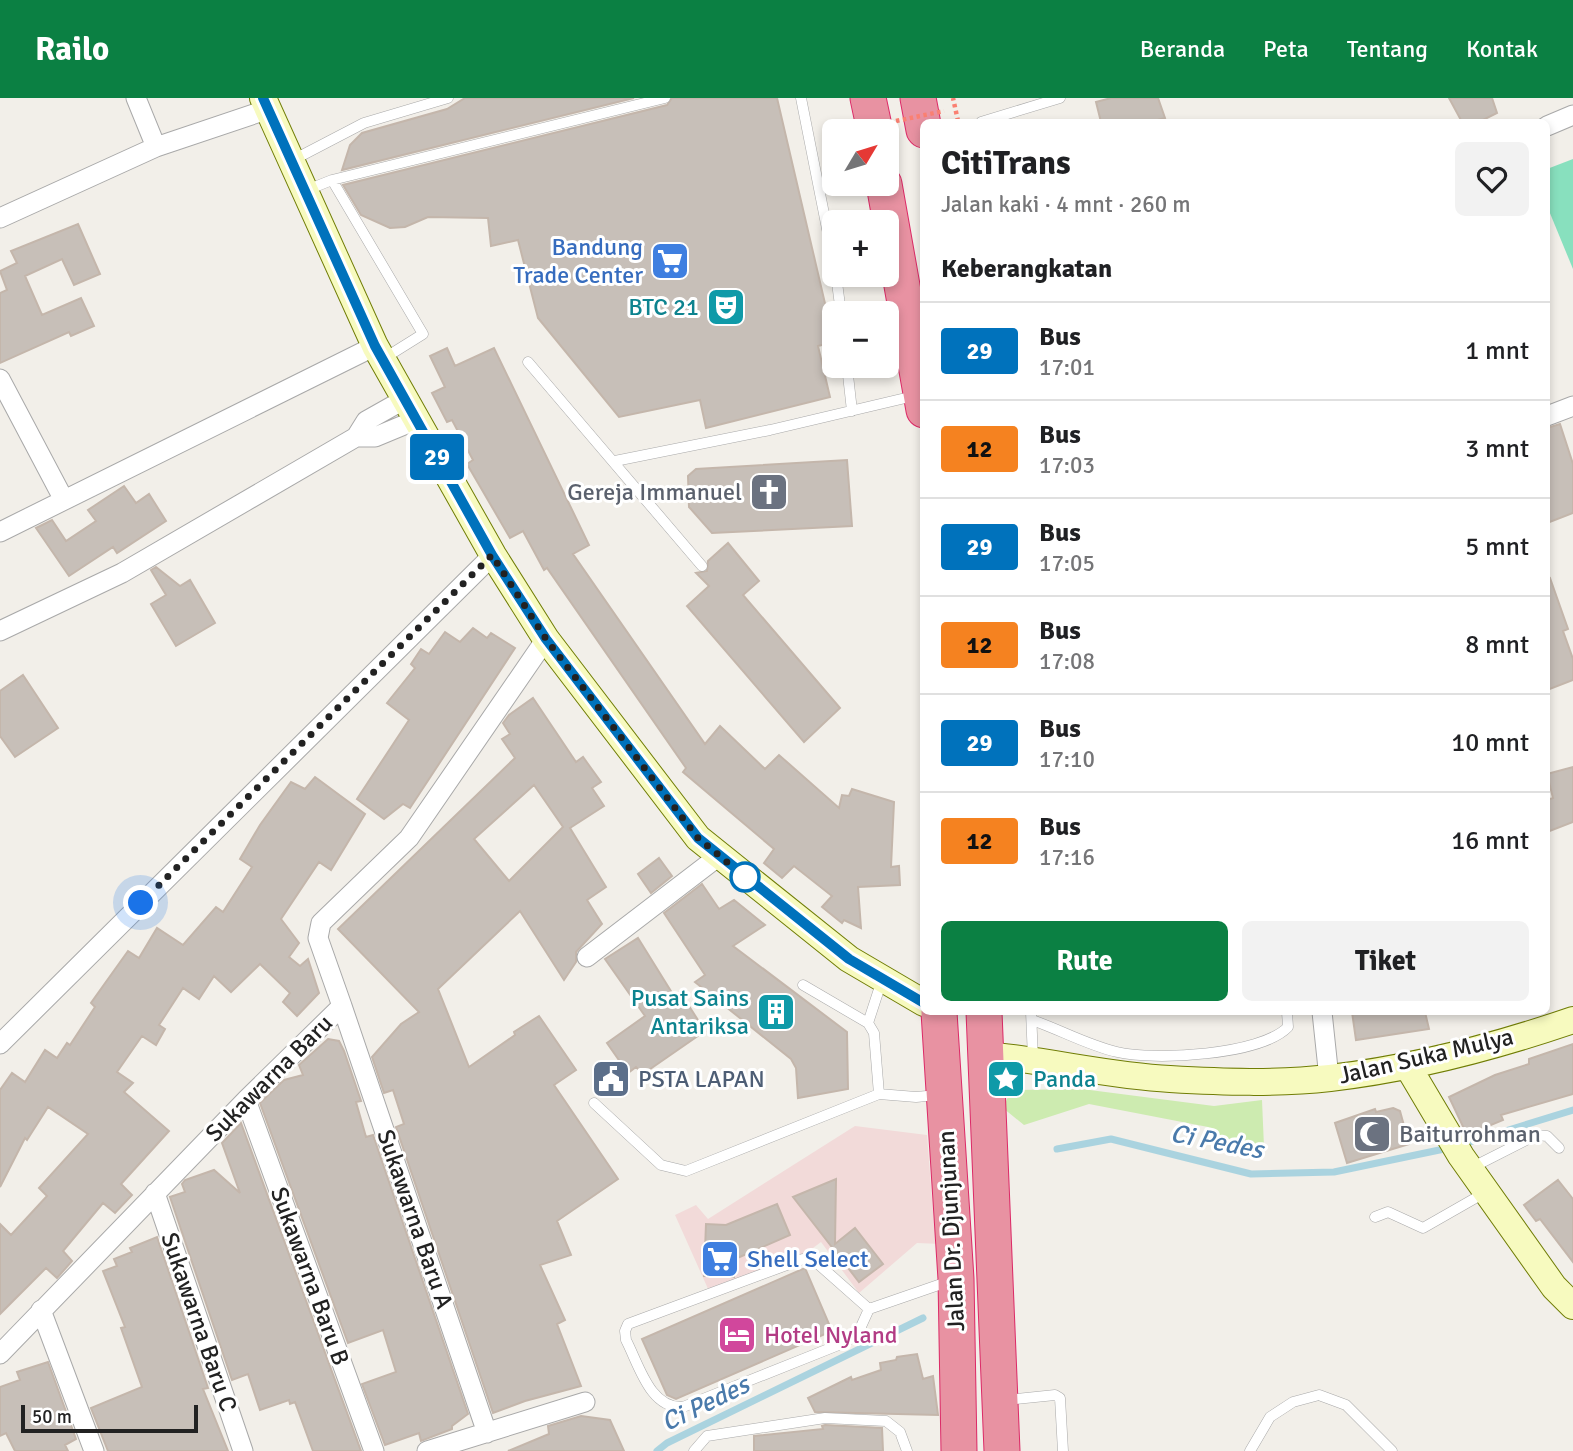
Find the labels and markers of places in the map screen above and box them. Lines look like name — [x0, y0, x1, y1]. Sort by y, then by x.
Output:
place label: Bandung Trade Center — [513, 232, 643, 290]
supermarket icon: Bandung Trade Center — [649, 240, 691, 282]
theatre icon: BTC 21 — [705, 286, 747, 328]
place label: BTC 21 — [628, 292, 699, 322]
church icon: Gereja Immanuel — [748, 471, 790, 513]
place label: Gereja Immanuel — [567, 477, 742, 507]
unlabelled marker — [730, 862, 760, 892]
place label: Pusat Sains Antariksa — [631, 983, 749, 1041]
building icon: Pusat Sains Antariksa — [755, 991, 797, 1033]
public building icon: PSTA LAPAN — [590, 1058, 632, 1100]
place icon: Panda — [985, 1058, 1027, 1100]
place label: PSTA LAPAN — [638, 1064, 765, 1094]
place label: Panda — [1033, 1064, 1096, 1094]
mosque icon: Baiturrohman — [1351, 1113, 1393, 1155]
place label: Baiturrohman — [1399, 1119, 1541, 1149]
supermarket icon: Shell Select — [699, 1238, 741, 1280]
place label: Shell Select — [747, 1244, 868, 1274]
hotel icon: Hotel Nyland — [716, 1314, 758, 1356]
place label: Hotel Nyland — [764, 1320, 898, 1350]

